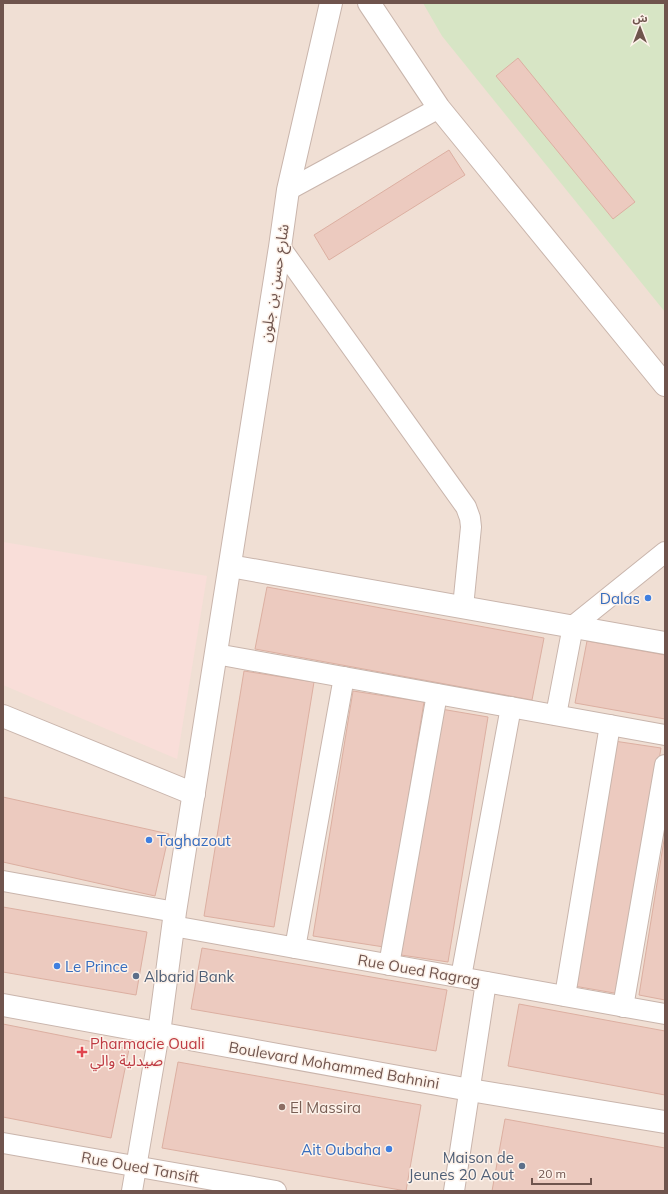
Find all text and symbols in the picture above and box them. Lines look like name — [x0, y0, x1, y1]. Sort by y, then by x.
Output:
north arrow — [620, 8, 660, 48]
text: ش — [632, 11, 648, 25]
street label: شارع حسن بن جلون — [255, 222, 296, 344]
place label: Dalas — [600, 589, 640, 608]
marker: Dalas — [643, 593, 653, 603]
place label: Taghazout — [157, 831, 231, 850]
marker: Taghazout — [144, 835, 154, 845]
street label: Rue Oued Ragrag — [356, 950, 482, 990]
place label: Le Prince — [65, 957, 128, 976]
marker: Le Prince — [52, 961, 62, 971]
place label: Albarid Bank — [144, 967, 235, 986]
marker: Albarid Bank — [131, 971, 141, 981]
place label: Pharmacie Ouali صيدلية والي — [90, 1034, 205, 1072]
street label: Boulevard Mohammed Bahnini — [227, 1037, 441, 1093]
marker: Pharmacie Ouali صيدلية والي — [77, 1047, 87, 1057]
place label: El Massira — [290, 1098, 361, 1117]
marker: El Massira — [277, 1102, 287, 1112]
place label: Ait Oubaha — [301, 1140, 381, 1159]
marker: Ait Oubaha — [384, 1144, 394, 1154]
street label: Rue Oued Tansift — [80, 1147, 200, 1187]
place label: Maison de Jeunes 20 Aout — [409, 1148, 514, 1184]
scale bar — [532, 1160, 591, 1186]
marker: Maison de Jeunes 20 Aout — [517, 1161, 527, 1171]
text: 20 m — [538, 1166, 566, 1181]

